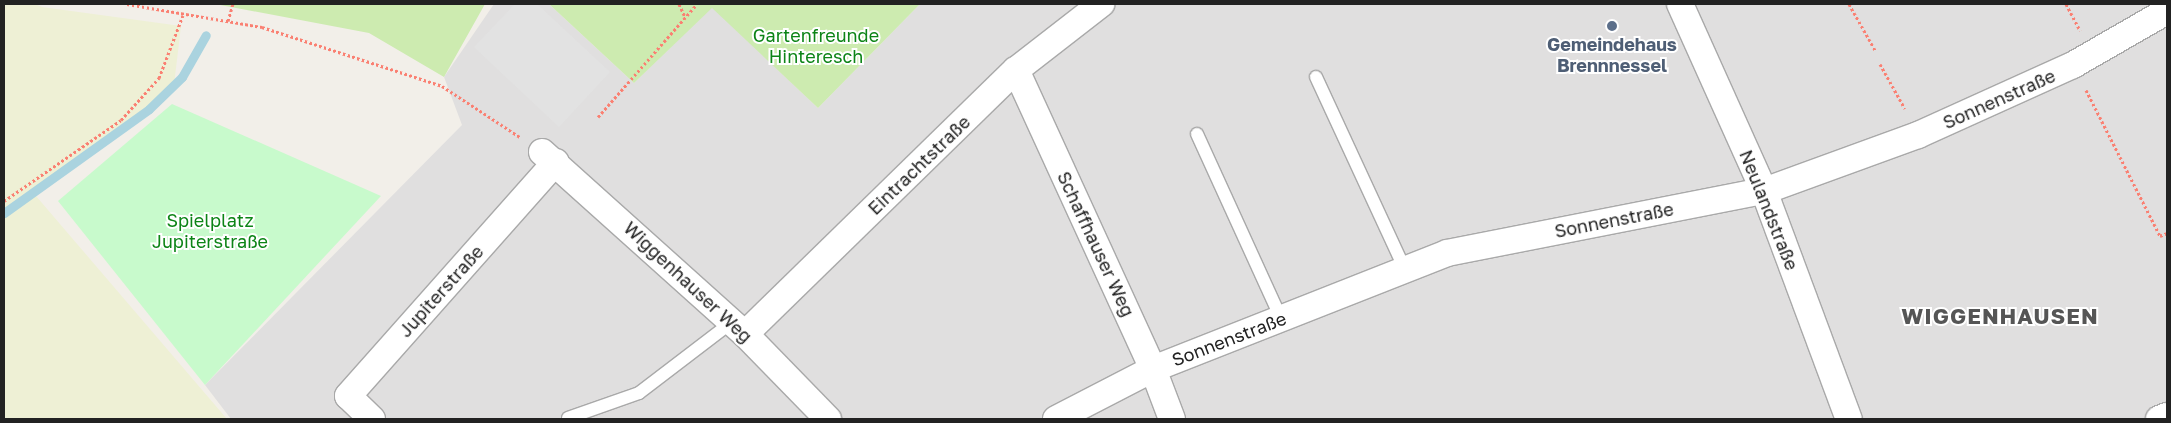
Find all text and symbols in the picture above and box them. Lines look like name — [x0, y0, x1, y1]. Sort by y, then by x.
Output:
marker: Gemeindehaus Brennnessel — [1606, 20, 1618, 32]
park label: Gartenfreunde Hinteresch — [753, 25, 879, 68]
place label: Gemeindehaus Brennnessel — [1547, 34, 1677, 76]
street label: Sonnenstraße — [1940, 65, 2058, 133]
street label: Eintrachtstraße — [864, 111, 974, 219]
street label: Neulandstraße — [1735, 147, 1803, 273]
street label: Schaffhauser Weg — [1053, 168, 1139, 320]
street label: Sonnenstraße — [1553, 198, 1675, 242]
park label: Spielplatz Jupiterstraße — [152, 210, 268, 252]
street label: Wiggenhauser Weg — [619, 217, 757, 347]
street label: Jupiterstraße — [394, 241, 488, 341]
district label: WIGGENHAUSEN — [1900, 303, 2100, 329]
street label: Sonnenstraße — [1169, 307, 1289, 371]

